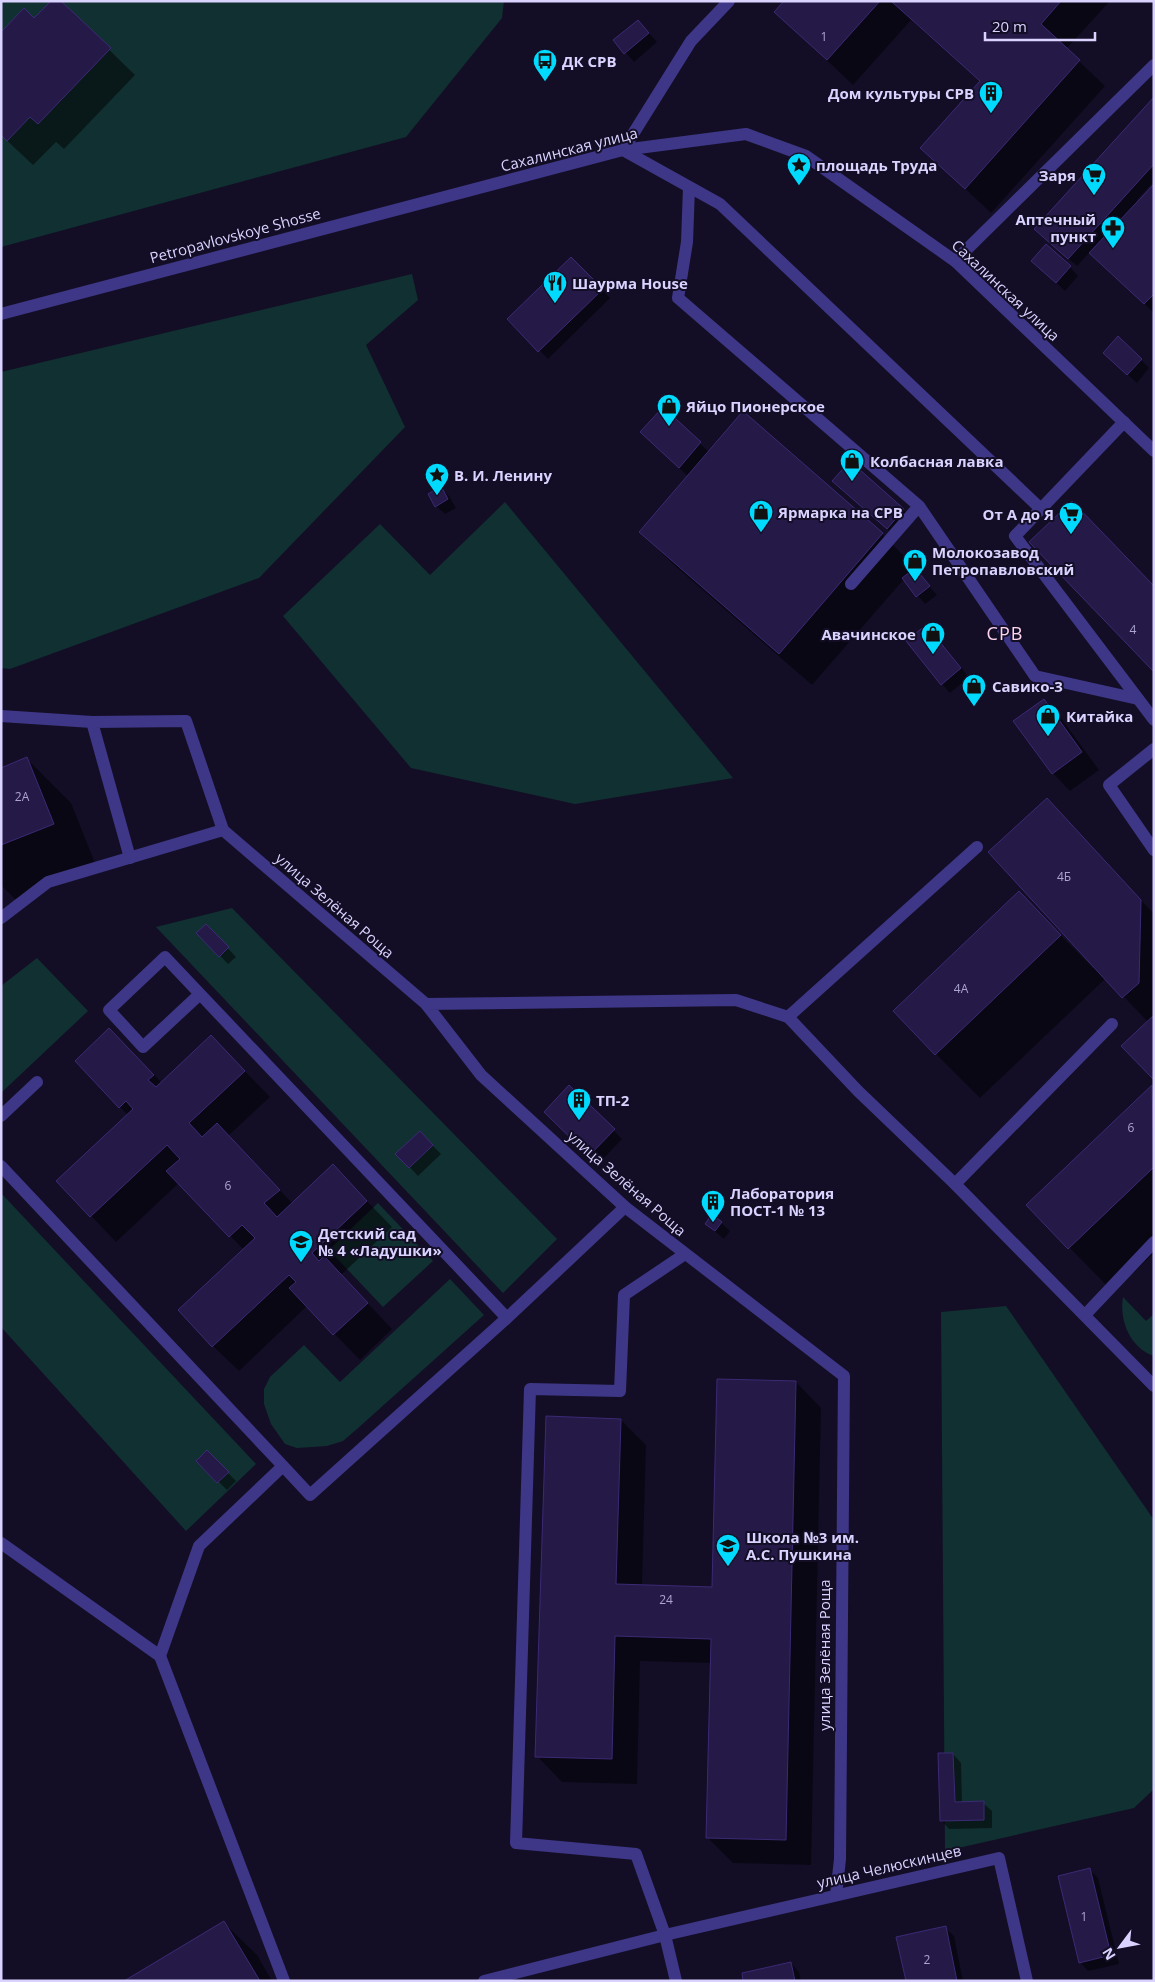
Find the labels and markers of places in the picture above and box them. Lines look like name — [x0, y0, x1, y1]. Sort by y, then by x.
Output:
bus stop icon: ДК СРВ — [532, 48, 558, 82]
place label: ДК СРВ — [562, 51, 617, 71]
building icon: Дом культуры СРВ — [978, 80, 1004, 114]
place label: Дом культуры СРВ — [828, 83, 974, 103]
place icon: площадь Труда — [786, 152, 812, 186]
place label: площадь Труда — [816, 155, 937, 175]
supermarket icon: Заря — [1081, 162, 1107, 196]
place label: Заря — [1039, 165, 1076, 185]
place label: Аптечный пункт — [1015, 209, 1096, 246]
pharmacy icon: Аптечный пункт — [1100, 215, 1126, 249]
restaurant icon: Шаурма House — [542, 270, 568, 304]
place label: Шаурма House — [572, 273, 688, 293]
shop icon: Яйцо Пионерское — [656, 393, 682, 427]
place label: Яйцо Пионерское — [685, 396, 825, 416]
shop icon: Колбасная лавка — [839, 448, 865, 482]
place label: Колбасная лавка — [870, 451, 1003, 471]
place icon: В. И. Ленину — [424, 462, 450, 496]
place label: В. И. Ленину — [454, 465, 552, 485]
shop icon: Ярмарка на СРВ — [748, 499, 774, 533]
supermarket icon: От А до Я — [1058, 501, 1084, 535]
place label: Ярмарка на СРВ — [777, 502, 903, 522]
place label: От А до Я — [983, 504, 1054, 524]
place label: Молокозавод Петропавловский — [932, 542, 1074, 579]
shop icon: Молокозавод Петропавловский — [902, 548, 928, 582]
shop icon: Авачинское — [920, 621, 946, 655]
place label: Авачинское — [821, 624, 916, 644]
shop icon: Савико-3 — [961, 673, 987, 707]
place label: Савико-3 — [992, 676, 1063, 696]
shop icon: Китайка — [1035, 703, 1061, 737]
place label: Китайка — [1066, 706, 1133, 726]
building icon: ТП-2 — [566, 1087, 592, 1121]
place label: ТП-2 — [596, 1090, 630, 1110]
place label: Лаборатория ПОСТ-1 № 13 — [730, 1183, 834, 1220]
building icon: Лаборатория ПОСТ-1 № 13 — [700, 1189, 726, 1223]
place label: Детский сад № 4 «Ладушки» — [318, 1223, 442, 1260]
school or university icon: Детский сад № 4 «Ладушки» — [288, 1229, 314, 1263]
place label: Школа №3 им. А.С. Пушкина — [746, 1527, 859, 1564]
school or university icon: Школа №3 им. А.С. Пушкина — [715, 1533, 741, 1567]

